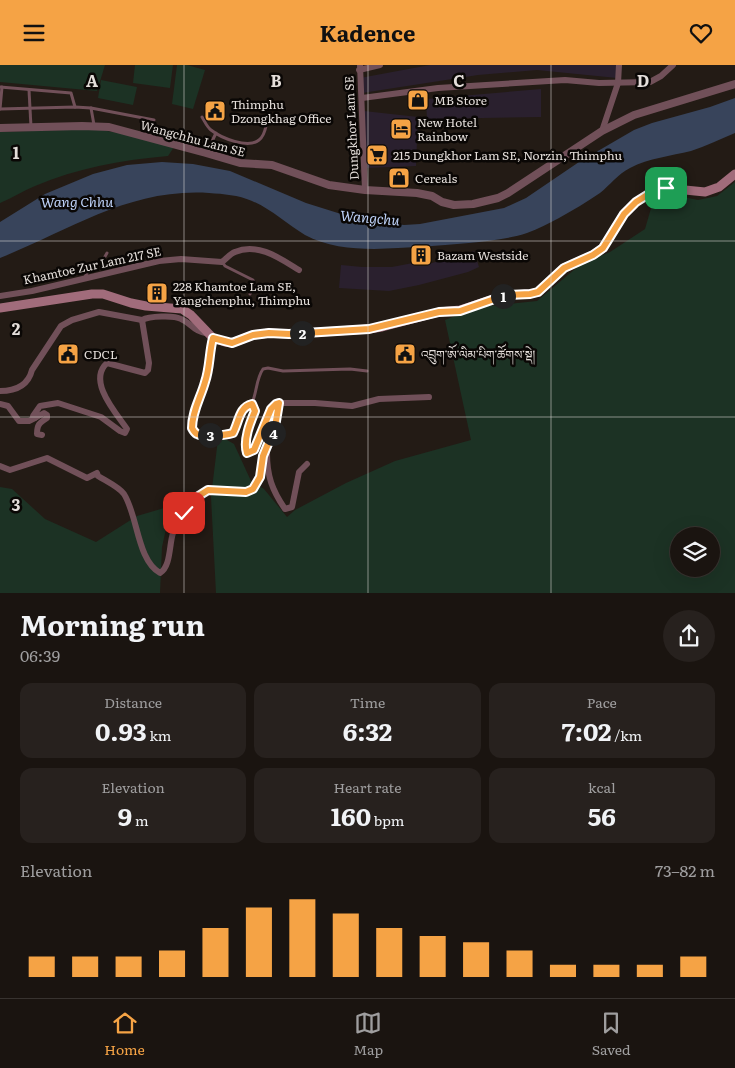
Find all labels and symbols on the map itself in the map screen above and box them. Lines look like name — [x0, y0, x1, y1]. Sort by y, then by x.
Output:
text: A — [86, 68, 98, 92]
text: B — [270, 68, 282, 92]
text: C — [453, 68, 465, 92]
text: D — [637, 68, 649, 92]
street label: Dungkhor Lam SE — [339, 75, 363, 181]
shop icon: MB Store — [406, 88, 430, 112]
place label: MB Store — [434, 91, 487, 109]
place label: Thimphu Dzongkhag Office — [231, 95, 332, 127]
public building icon: Thimphu Dzongkhag Office — [203, 99, 227, 123]
place label: New Hotel Rainbow — [417, 113, 477, 145]
street label: Wangchhu Lam SE — [138, 115, 248, 161]
hotel icon: New Hotel Rainbow — [389, 117, 413, 141]
text: 1 — [13, 140, 20, 164]
supermarket icon: 215 Dungkhor Lam SE, Norzin, Thimphu — [365, 143, 389, 167]
place label: 215 Dungkhor Lam SE, Norzin, Thimphu — [393, 146, 622, 164]
shop icon: Cereals — [387, 166, 411, 190]
pin — [645, 167, 687, 209]
place label: Cereals — [415, 169, 458, 187]
water label: Wang Chhu — [41, 191, 114, 211]
water label: Wangchu — [339, 204, 401, 230]
street label: Khamtoe Zur Lam 217 SE — [21, 242, 163, 288]
building icon: Bazam Westside — [409, 243, 433, 267]
place label: Bazam Westside — [437, 246, 528, 264]
place label: 228 Khamtoe Lam SE, Yangchenphu, Thimphu — [173, 277, 311, 309]
building icon: 228 Khamtoe Lam SE, Yangchenphu, Thimphu — [145, 281, 169, 305]
pin: 1 — [490, 283, 516, 309]
text: 2 — [12, 316, 21, 340]
pin: 2 — [290, 321, 314, 345]
public building icon: CDCL — [56, 342, 80, 366]
public building icon: འབྲུག་ཨོ་ལིམ་པིག་ཚོགས་སྡེ། — [393, 342, 417, 366]
place label: འབྲུག་ཨོ་ལིམ་པིག་ཚོགས་སྡེ། — [421, 343, 535, 365]
place label: CDCL — [84, 345, 118, 363]
pin: 4 — [260, 421, 286, 445]
pin: 3 — [198, 423, 222, 447]
text: 3 — [12, 492, 21, 516]
pin — [163, 492, 205, 534]

